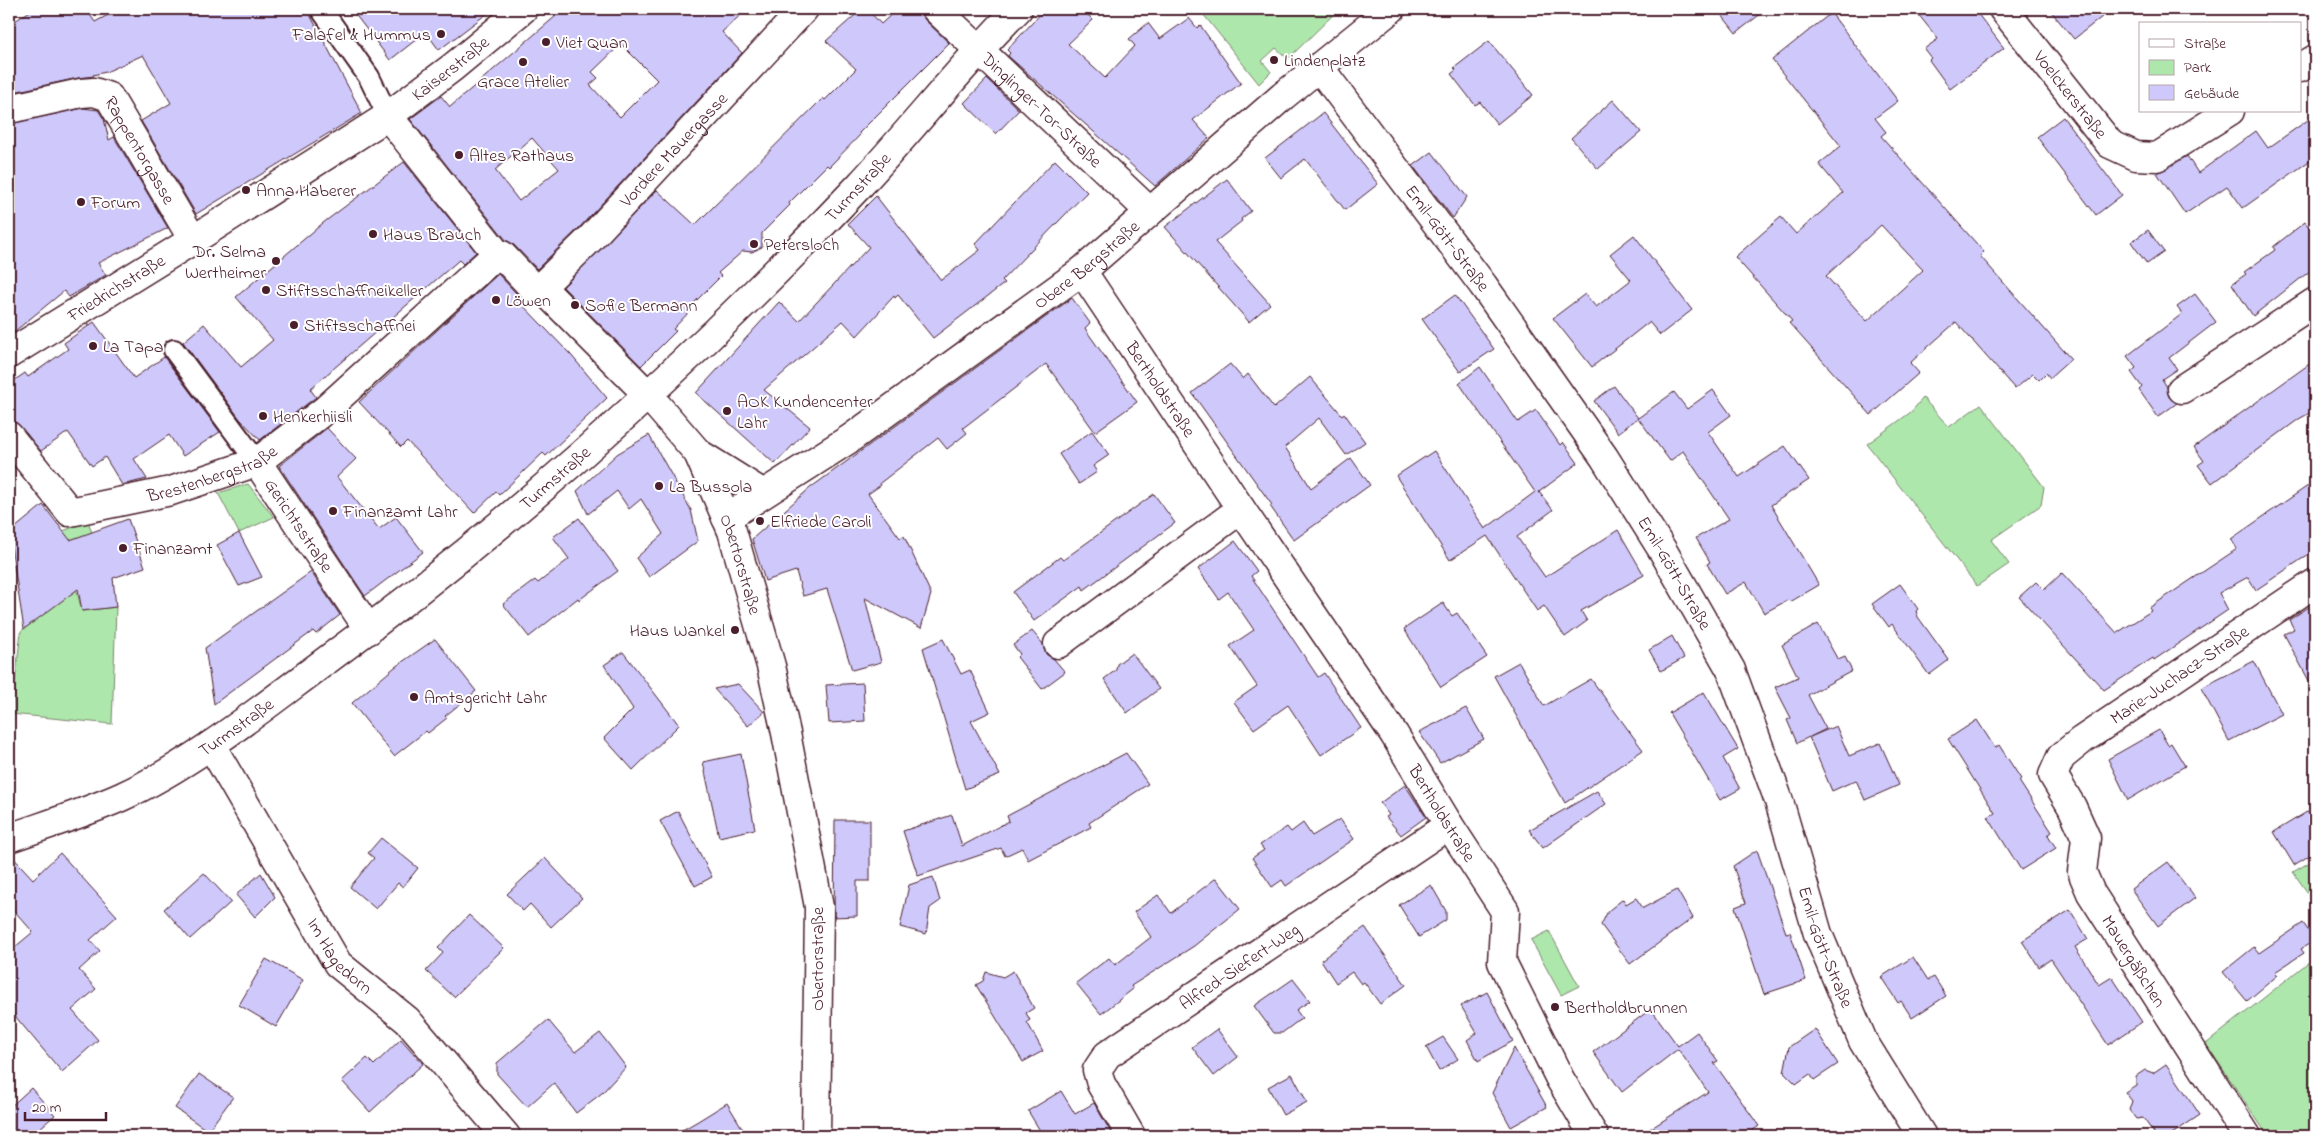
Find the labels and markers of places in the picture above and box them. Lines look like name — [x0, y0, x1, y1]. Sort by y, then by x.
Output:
place label: Falafel & Hummus — [291, 23, 431, 49]
marker: Falafel & Hummus — [435, 28, 447, 40]
place label: Viet Quan — [555, 31, 628, 57]
marker: Viet Quan — [540, 36, 552, 48]
place label: Lindenplatz — [1284, 49, 1366, 75]
marker: Lindenplatz — [1268, 54, 1280, 66]
marker: Grace Atelier — [517, 56, 529, 68]
place label: Grace Atelier — [477, 70, 570, 96]
place label: Altes Rathaus — [469, 144, 574, 170]
marker: Altes Rathaus — [453, 149, 465, 161]
place label: Anna Haberer — [256, 179, 356, 205]
marker: Anna Haberer — [240, 184, 252, 196]
place label: Forum — [90, 191, 140, 217]
marker: Forum — [75, 196, 87, 208]
place label: Haus Brauch — [383, 223, 481, 249]
marker: Haus Brauch — [367, 228, 379, 240]
place label: Petersloch — [764, 233, 839, 259]
marker: Petersloch — [748, 238, 760, 250]
place label: Dr. Selma Wertheimer — [185, 240, 266, 287]
marker: Dr. Selma Wertheimer — [270, 255, 282, 267]
place label: Stiftsschaffneikeller — [276, 279, 424, 305]
marker: Stiftsschaffneikeller — [260, 284, 272, 296]
place label: Löwen — [506, 289, 551, 315]
marker: Löwen — [490, 294, 502, 306]
place label: Sofie Bermann — [585, 294, 697, 320]
marker: Sofie Bermann — [569, 299, 581, 311]
place label: Stiftsschaffnei — [304, 314, 416, 340]
marker: Stiftsschaffnei — [288, 319, 300, 331]
place label: La Tapa — [103, 335, 163, 361]
marker: La Tapa — [87, 340, 99, 352]
place label: AOK Kundencenter Lahr — [737, 390, 873, 437]
place label: Henkerhiisli — [273, 405, 352, 431]
marker: AOK Kundencenter Lahr — [721, 405, 733, 417]
marker: Henkerhiisli — [257, 410, 269, 422]
place label: La Bussola — [669, 475, 752, 501]
marker: La Bussola — [653, 480, 665, 492]
place label: Finanzamt Lahr — [342, 500, 458, 526]
marker: Finanzamt Lahr — [327, 505, 339, 517]
place label: Elfriede Caroli — [770, 510, 872, 536]
marker: Elfriede Caroli — [754, 515, 766, 527]
place label: Finanzamt — [132, 537, 213, 563]
marker: Finanzamt — [117, 542, 129, 554]
place label: Haus Wankel — [629, 619, 725, 645]
marker: Haus Wankel — [729, 624, 741, 636]
place label: Amtsgericht Lahr — [424, 686, 547, 713]
marker: Amtsgericht Lahr — [408, 691, 420, 703]
place label: Bertholdbrunnen — [1564, 996, 1687, 1022]
marker: Bertholdbrunnen — [1549, 1001, 1561, 1013]

